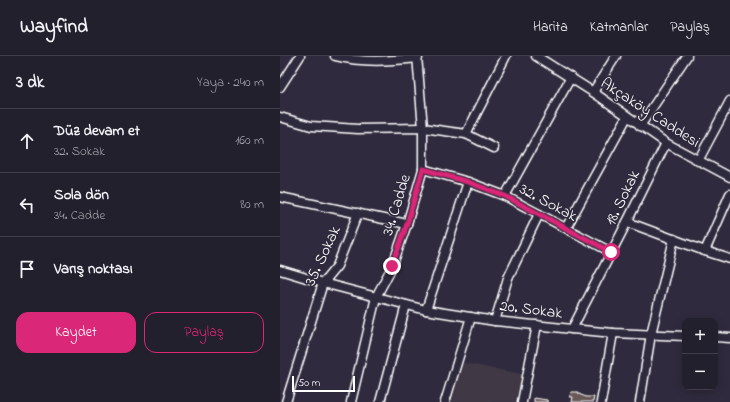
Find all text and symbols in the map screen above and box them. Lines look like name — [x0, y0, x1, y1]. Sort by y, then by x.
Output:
text: Wayfind — [20, 14, 88, 41]
text: Harita — [533, 17, 568, 38]
text: Katmanlar — [590, 17, 648, 38]
text: Paylaş — [670, 17, 710, 38]
text: 3 dk — [16, 70, 44, 95]
street label: Akçaköy Caddesi — [595, 72, 705, 154]
text: Yaya · 240 m — [197, 73, 264, 92]
text: Düz devam et — [54, 120, 140, 142]
icon: ahead — [16, 130, 38, 152]
text: 160 m — [235, 131, 264, 150]
text: 32. Sokak — [54, 142, 105, 161]
street label: 18. Sokak — [599, 165, 647, 230]
street label: 34. Cadde — [376, 171, 418, 239]
street label: 32. Sokak — [515, 178, 582, 229]
text: Sola dön — [54, 184, 109, 206]
icon: left — [16, 194, 38, 216]
text: 80 m — [240, 195, 264, 214]
text: 34. Cadde — [54, 206, 105, 225]
street label: 35. Sokak — [299, 221, 348, 290]
route start — [602, 243, 620, 261]
route end — [383, 257, 401, 275]
icon: arrive — [16, 258, 38, 280]
text: Varış noktası — [54, 258, 133, 280]
street label: 20. Sokak — [498, 294, 565, 326]
button: Kaydet — [16, 312, 136, 353]
button: Paylaş — [144, 312, 264, 353]
map controls — [682, 318, 718, 390]
button: + — [682, 318, 718, 354]
button: − — [682, 354, 718, 390]
scale bar — [292, 374, 355, 393]
text: 50 m — [298, 375, 320, 391]

